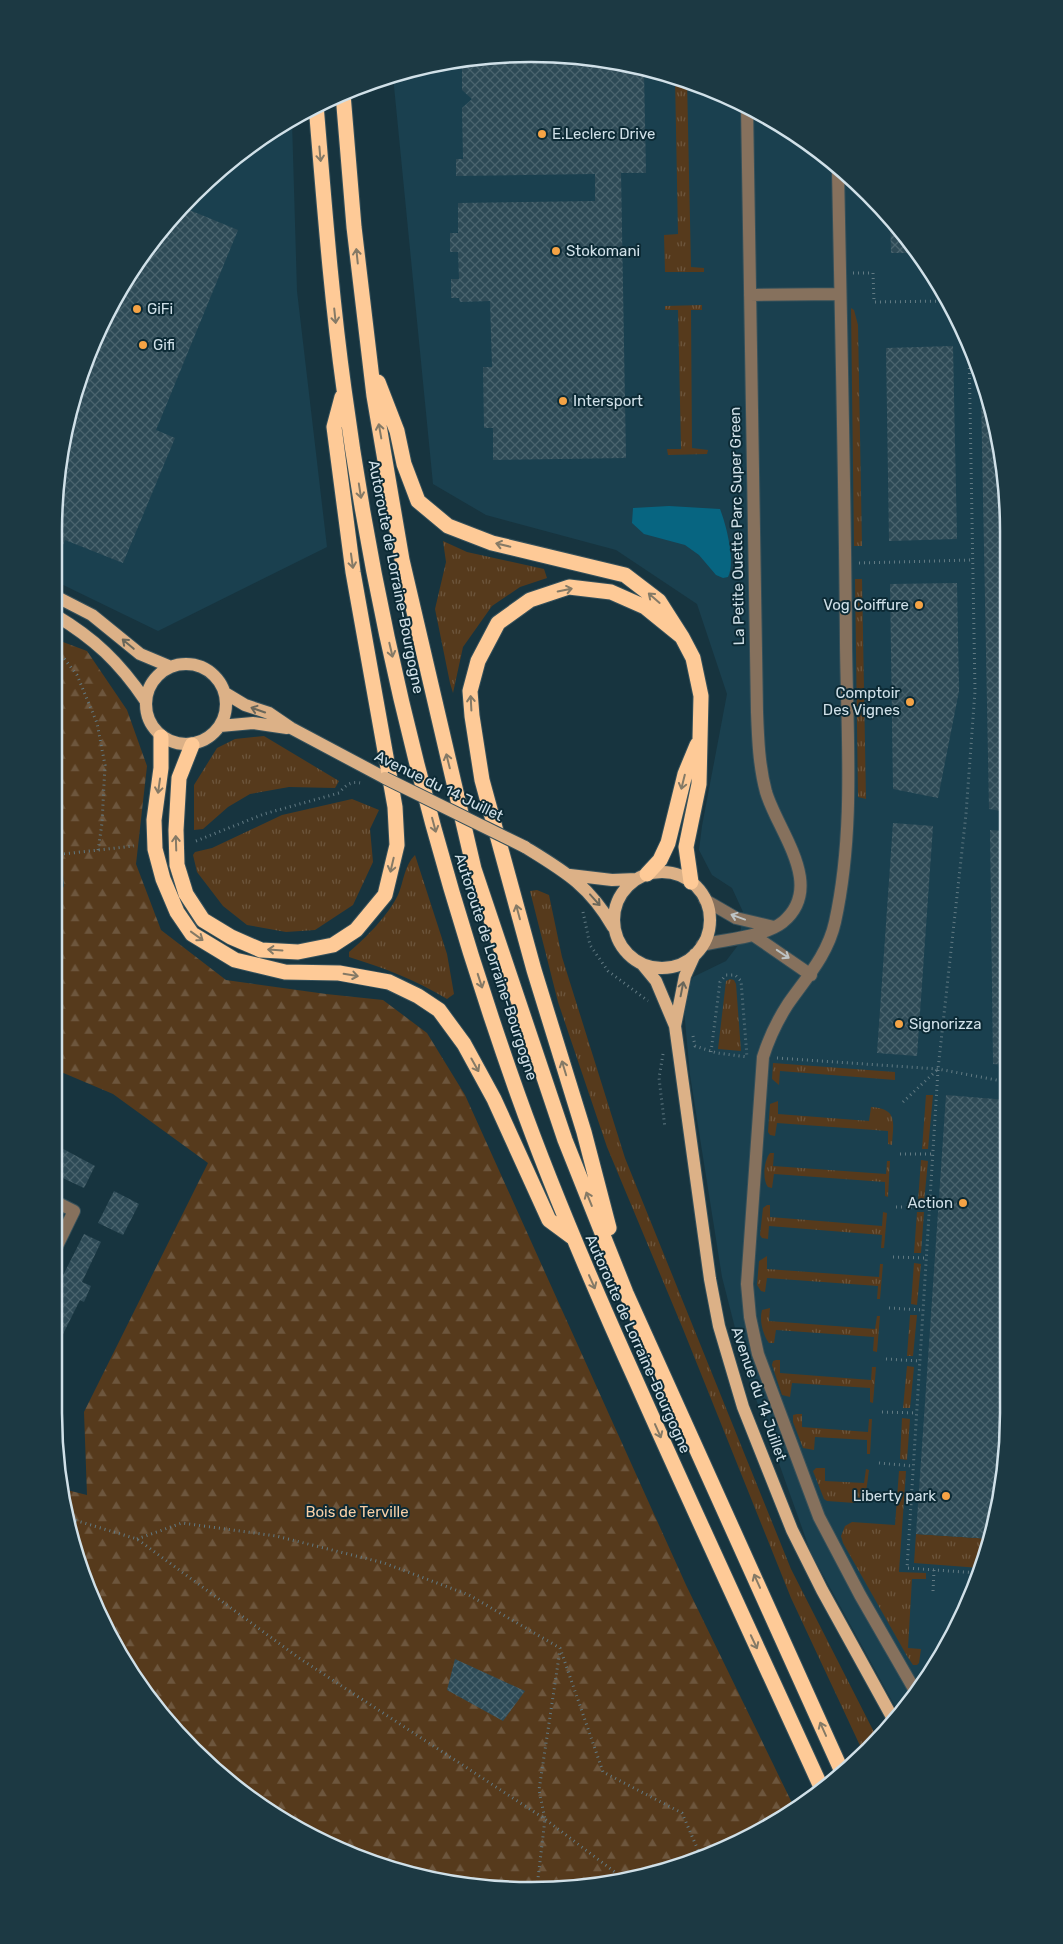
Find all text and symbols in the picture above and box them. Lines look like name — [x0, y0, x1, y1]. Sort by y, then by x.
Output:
place label: E.Leclerc Drive — [552, 125, 655, 143]
marker: E.Leclerc Drive — [536, 128, 548, 140]
one-way arrow — [316, 146, 325, 162]
place label: Stokomani — [566, 242, 640, 260]
marker: Stokomani — [550, 245, 562, 257]
one-way arrow — [352, 249, 362, 265]
place label: GiFi — [147, 300, 173, 318]
marker: GiFi — [131, 303, 143, 315]
one-way arrow — [330, 307, 340, 323]
place label: Gifi — [153, 336, 175, 354]
marker: Gifi — [137, 339, 149, 351]
place label: Intersport — [573, 392, 643, 410]
marker: Intersport — [557, 395, 569, 407]
street label: La Petite Ouette Parc Super Green — [726, 406, 748, 646]
one-way arrow — [375, 423, 385, 439]
street label: Autoroute de Lorraine-Bourgogne — [365, 459, 427, 695]
one-way arrow — [355, 482, 365, 498]
one-way arrow — [495, 540, 511, 549]
one-way arrow — [347, 553, 357, 569]
one-way arrow — [557, 584, 573, 594]
one-way arrow — [647, 592, 660, 603]
place label: Vog Coiffure — [823, 596, 909, 614]
marker: Vog Coiffure — [913, 599, 925, 611]
one-way arrow — [122, 639, 135, 650]
one-way arrow — [387, 642, 396, 658]
place label: Comptoir Des Vignes — [823, 684, 900, 719]
one-way arrow — [466, 695, 476, 712]
marker: Comptoir Des Vignes — [904, 696, 916, 708]
one-way arrow — [251, 705, 267, 714]
street label: Avenue du 14 Juillet — [372, 747, 506, 825]
one-way arrow — [443, 754, 452, 770]
one-way arrow — [678, 774, 687, 790]
one-way arrow — [153, 777, 163, 793]
one-way arrow — [430, 817, 439, 833]
one-way arrow — [171, 835, 181, 851]
street label: Autoroute de Lorraine-Bourgogne — [451, 851, 541, 1083]
one-way arrow — [387, 857, 396, 873]
one-way arrow — [589, 893, 601, 906]
one-way arrow — [513, 905, 523, 921]
one-way arrow — [731, 912, 747, 921]
one-way arrow — [190, 931, 204, 941]
one-way arrow — [267, 946, 283, 955]
one-way arrow — [775, 949, 789, 959]
one-way arrow — [342, 971, 358, 981]
one-way arrow — [475, 973, 485, 989]
one-way arrow — [678, 981, 687, 997]
place label: Signorizza — [909, 1015, 982, 1033]
marker: Signorizza — [893, 1018, 905, 1030]
one-way arrow — [471, 1057, 481, 1072]
one-way arrow — [559, 1061, 569, 1077]
one-way arrow — [583, 1192, 593, 1207]
place label: Action — [908, 1194, 953, 1212]
marker: Action — [957, 1197, 969, 1209]
street label: Autoroute de Lorraine-Bourgogne — [581, 1232, 695, 1456]
one-way arrow — [587, 1274, 597, 1289]
street label: Avenue du 14 Juillet — [728, 1324, 790, 1464]
one-way arrow — [653, 1423, 663, 1438]
place label: Liberty park — [853, 1487, 936, 1505]
marker: Liberty park — [940, 1490, 952, 1502]
park label: Bois de Terville — [305, 1503, 409, 1521]
one-way arrow — [751, 1574, 761, 1589]
one-way arrow — [750, 1634, 760, 1649]
one-way arrow — [818, 1722, 828, 1737]

